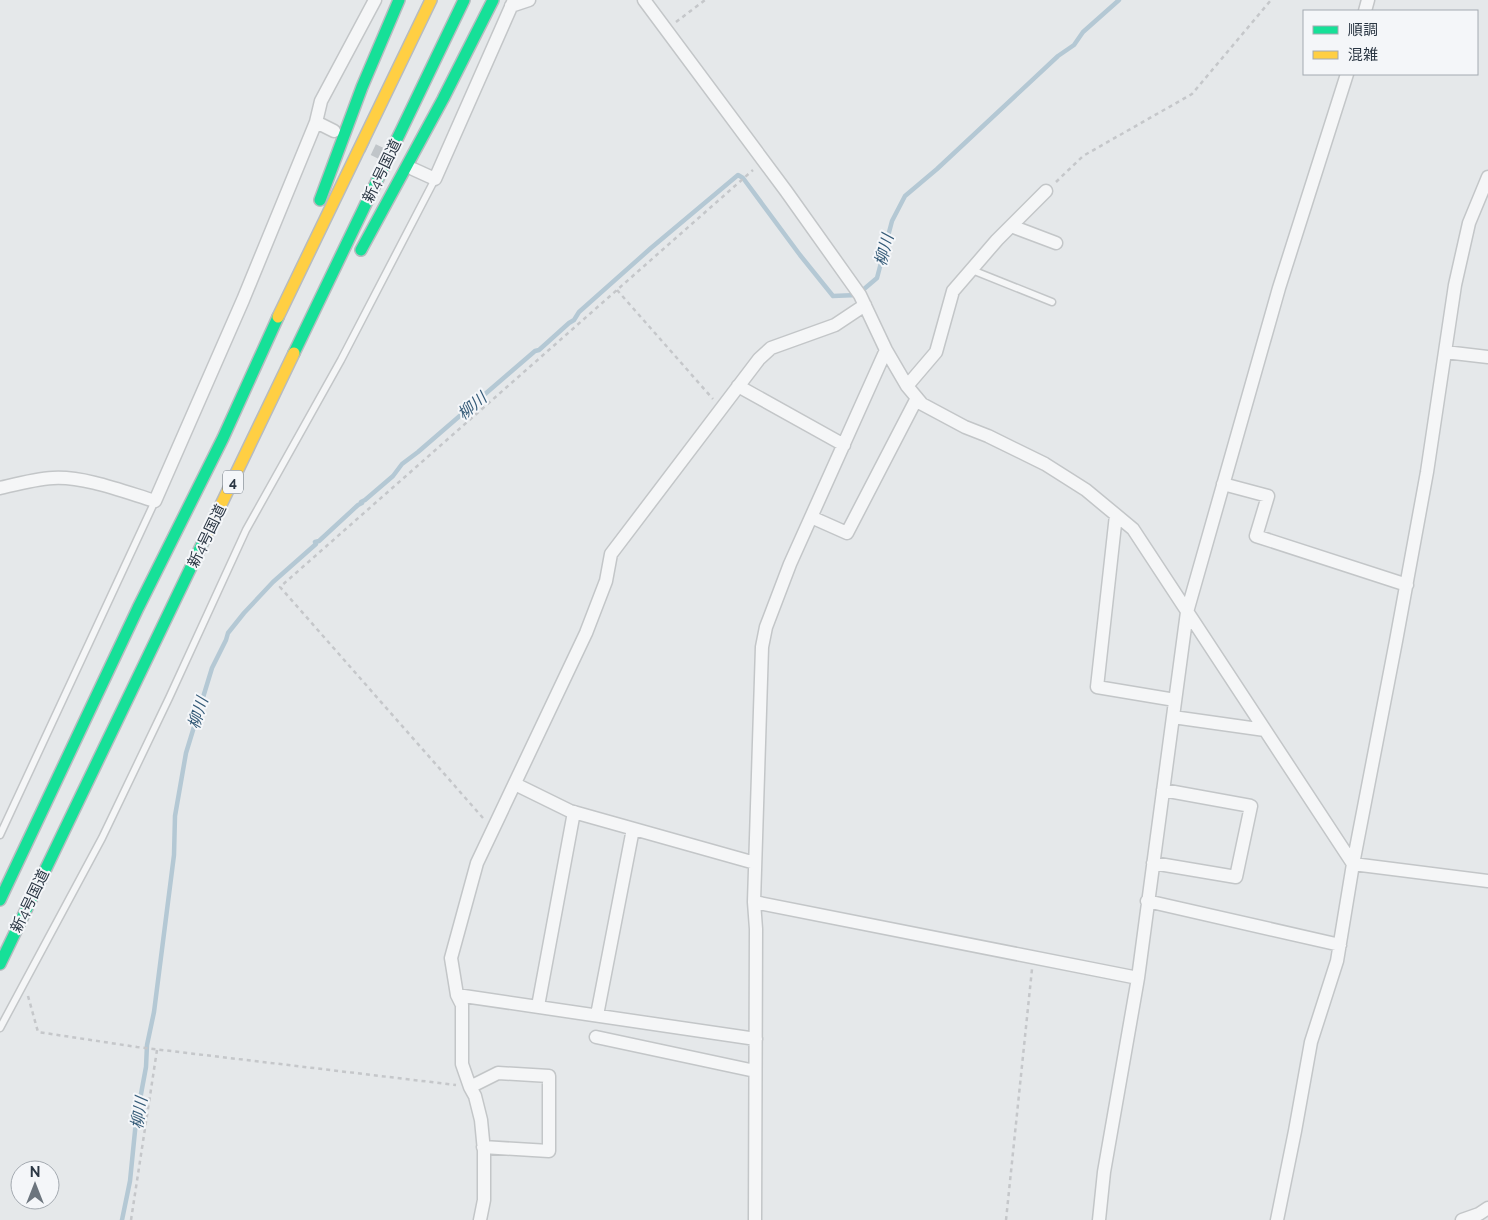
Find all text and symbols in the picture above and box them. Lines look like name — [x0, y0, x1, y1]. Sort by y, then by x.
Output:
legend — [1303, 10, 1478, 75]
text: 順調 — [1348, 21, 1378, 39]
text: 混雑 — [1348, 46, 1378, 64]
street label: 新4号国道 — [359, 136, 405, 206]
water label: 柳川 — [871, 230, 898, 268]
water label: 柳川 — [454, 387, 492, 424]
road number: 4 — [223, 471, 243, 494]
street label: 新4号国道 — [184, 501, 230, 571]
water label: 柳川 — [184, 693, 212, 731]
street label: 新4号国道 — [7, 866, 53, 936]
water label: 柳川 — [127, 1094, 151, 1130]
north arrow — [10, 1160, 60, 1210]
text: N — [30, 1164, 40, 1180]

